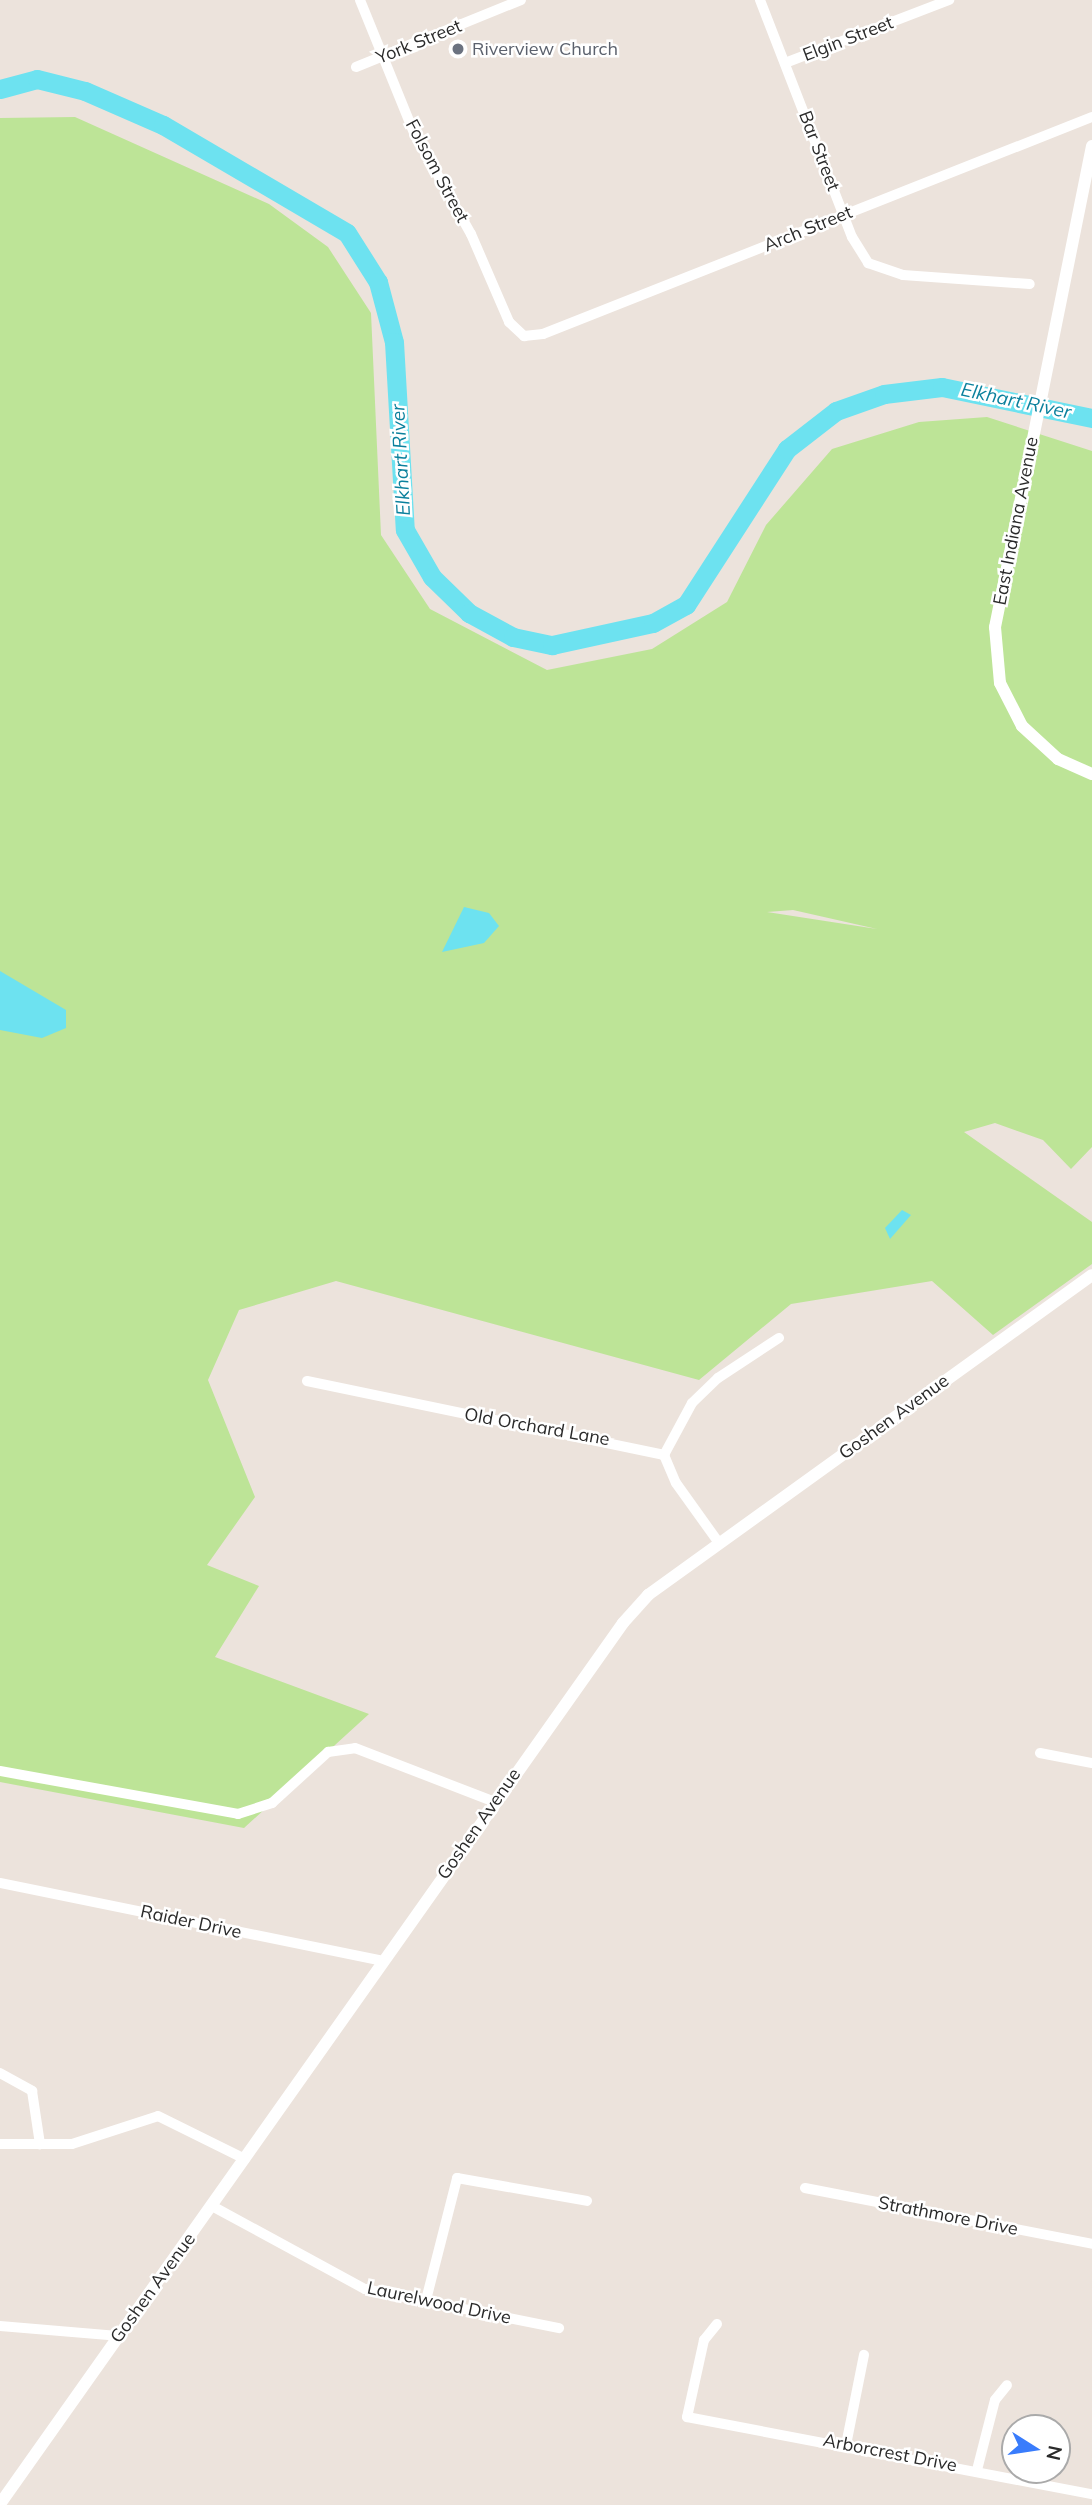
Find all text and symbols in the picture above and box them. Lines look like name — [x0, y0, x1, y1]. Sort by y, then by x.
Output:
street label: Elgin Street — [800, 12, 896, 66]
street label: York Street — [373, 15, 465, 69]
place label: Riverview Church — [472, 38, 618, 60]
marker: Riverview Church — [450, 41, 466, 57]
street label: Bar Street — [794, 108, 844, 194]
street label: Folsom Street — [401, 116, 473, 226]
street label: Arch Street — [761, 201, 855, 257]
water label: Elkhart River — [959, 378, 1073, 424]
water label: Elkhart River — [387, 404, 415, 516]
street label: East Indiana Avenue — [989, 435, 1043, 607]
street label: Goshen Avenue — [835, 1370, 953, 1464]
street label: Old Orchard Lane — [463, 1404, 611, 1450]
street label: Goshen Avenue — [433, 1764, 525, 1884]
street label: Raider Drive — [138, 1901, 244, 1943]
street label: Strathmore Drive — [876, 2192, 1020, 2240]
street label: Goshen Avenue — [106, 2229, 200, 2347]
street label: Laurelwood Drive — [365, 2277, 513, 2329]
north arrow — [1001, 2414, 1071, 2484]
street label: Arborcrest Drive — [821, 2429, 959, 2477]
text: N — [1041, 2443, 1068, 2462]

